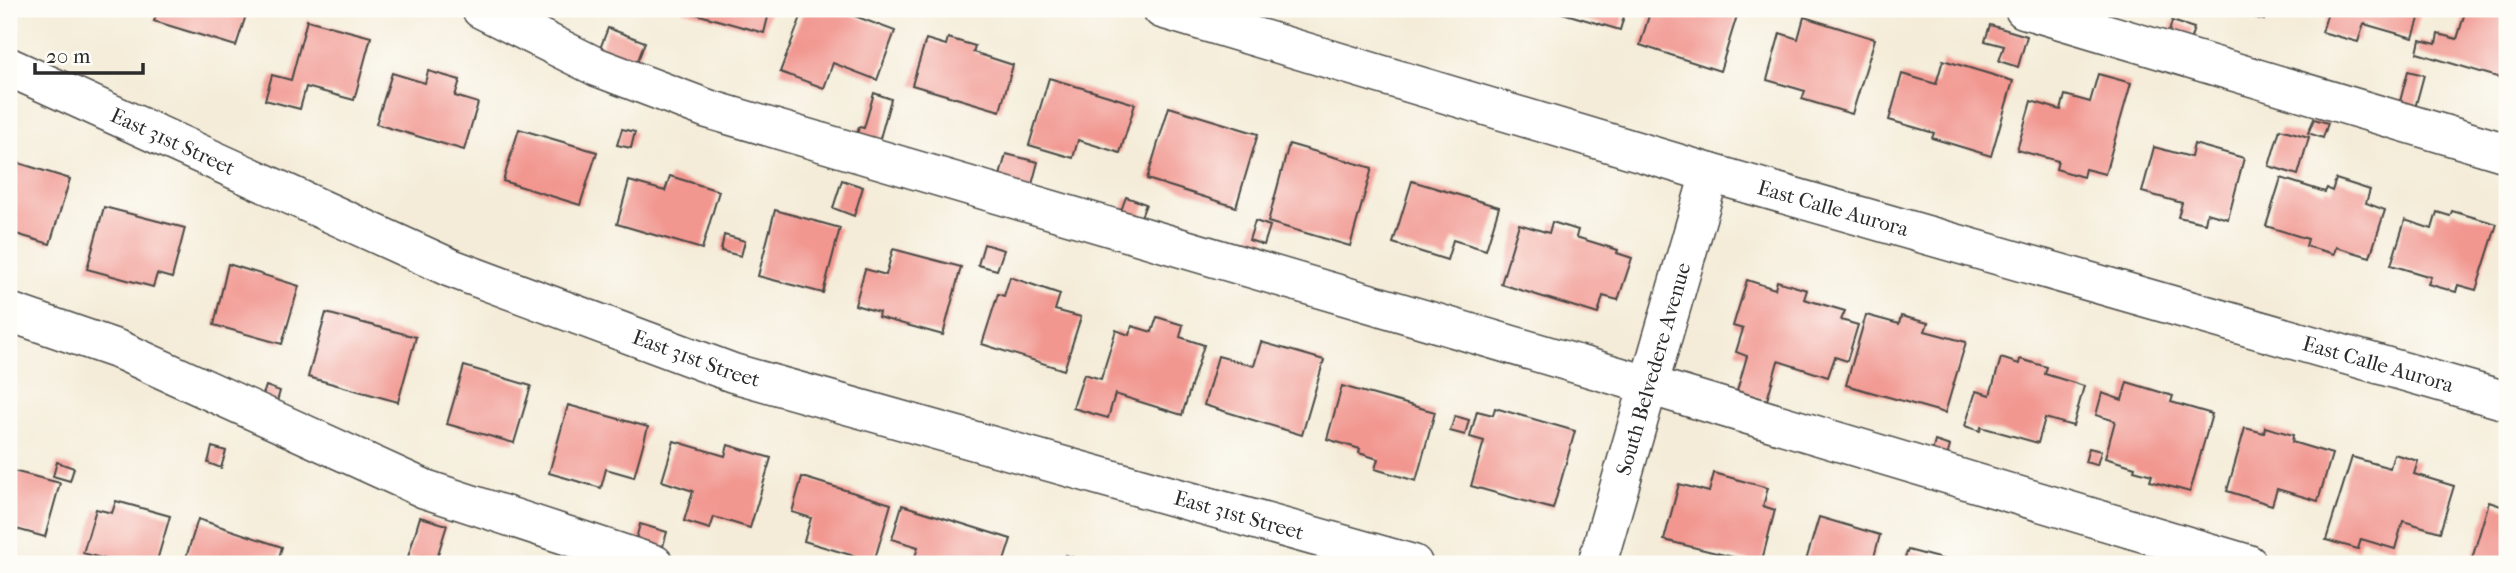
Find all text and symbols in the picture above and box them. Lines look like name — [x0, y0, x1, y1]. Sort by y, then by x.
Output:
scale bar — [35, 32, 144, 76]
text: 20 m — [46, 44, 91, 68]
street label: East 31st Street — [107, 103, 239, 180]
street label: East Calle Aurora — [1755, 175, 1912, 241]
street label: South Belvedere Avenue — [1611, 260, 1695, 478]
street label: East 31st Street — [629, 325, 763, 392]
street label: East Calle Aurora — [2300, 331, 2457, 397]
street label: East 31st Street — [1171, 485, 1307, 545]

